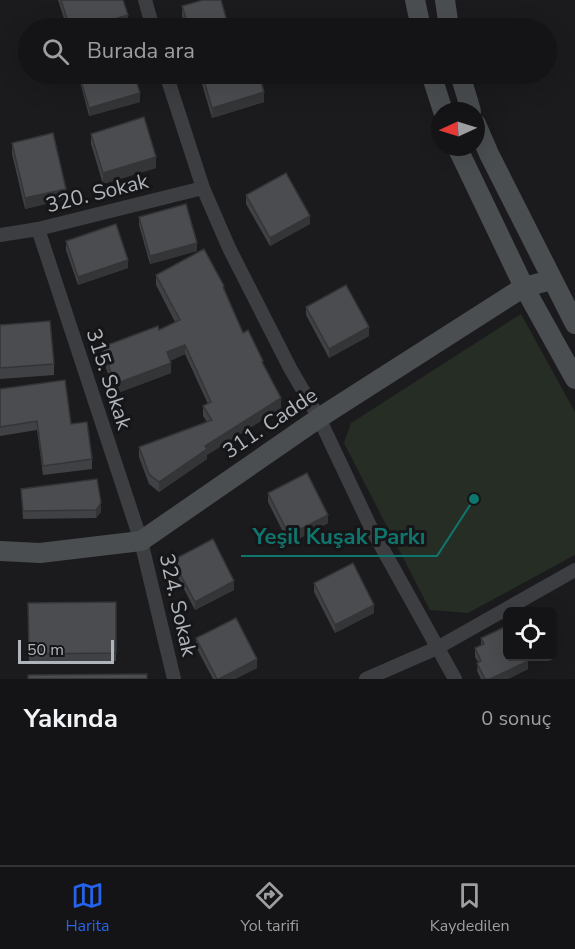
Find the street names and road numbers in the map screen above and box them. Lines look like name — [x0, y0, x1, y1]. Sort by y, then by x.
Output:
street label: 320. Sokak — [43, 167, 152, 219]
street label: 315. Sokak — [80, 325, 139, 434]
street label: 311. Cadde — [217, 381, 323, 465]
street label: 324. Sokak — [153, 551, 204, 660]

